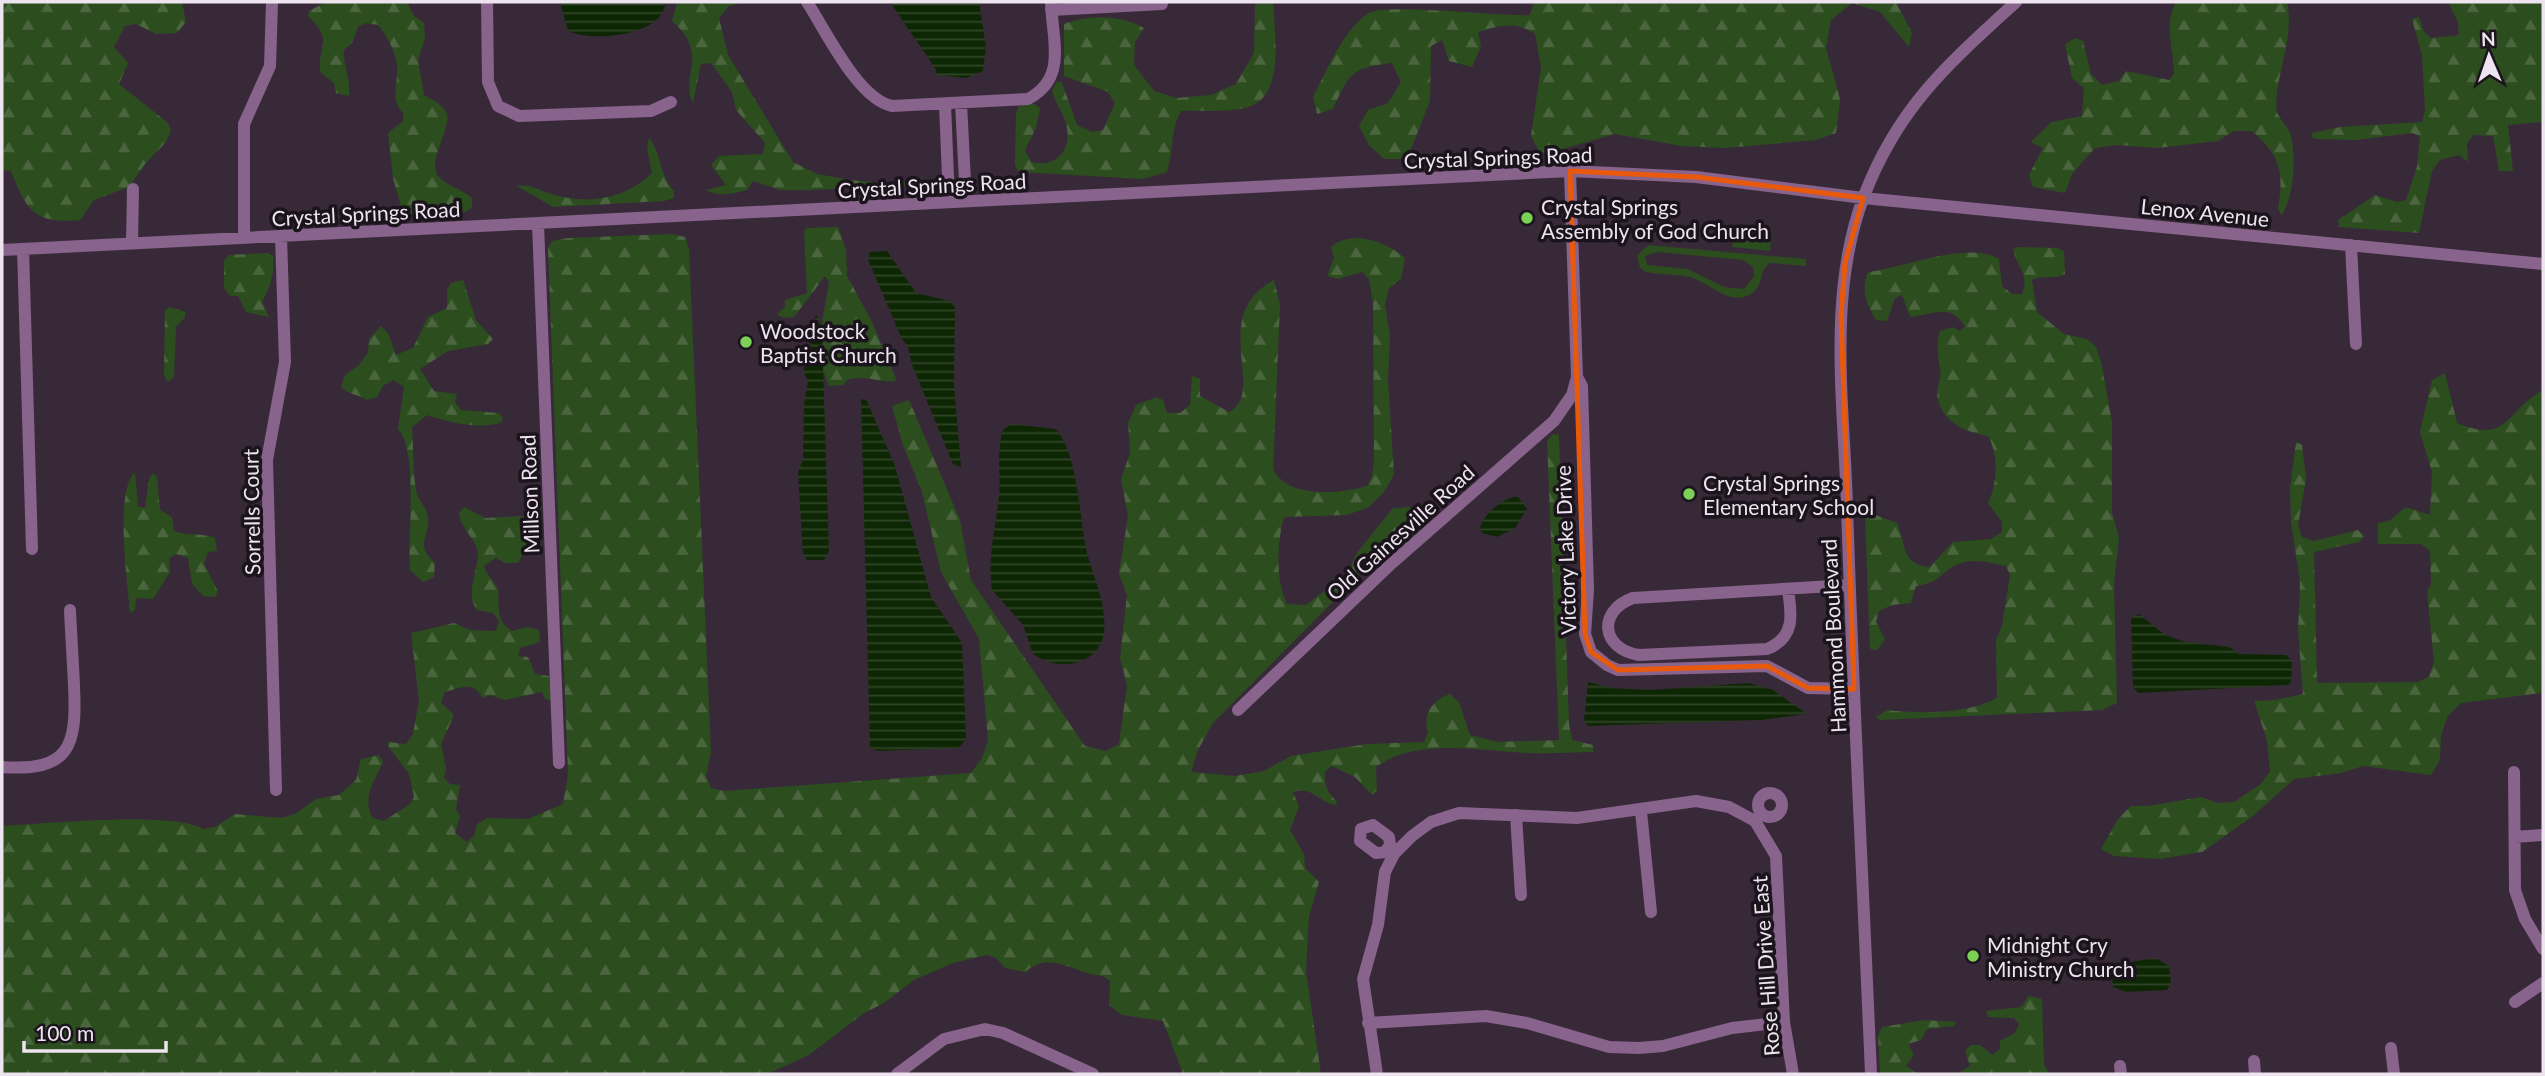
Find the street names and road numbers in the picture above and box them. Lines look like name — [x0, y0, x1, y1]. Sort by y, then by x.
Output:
street label: Crystal Springs Road — [1403, 141, 1593, 173]
street label: Crystal Springs Road — [837, 168, 1027, 202]
street label: Lenox Avenue — [2140, 193, 2270, 231]
street label: Crystal Springs Road — [271, 196, 461, 230]
street label: Millson Road — [514, 434, 544, 554]
street label: Sorrells Court — [237, 448, 265, 575]
street label: Old Gainesville Road — [1321, 459, 1479, 605]
street label: Victory Lake Drive — [1550, 465, 1580, 635]
street label: Hammond Boulevard — [1815, 538, 1851, 734]
street label: Rose Hill Drive East — [1746, 875, 1784, 1057]

